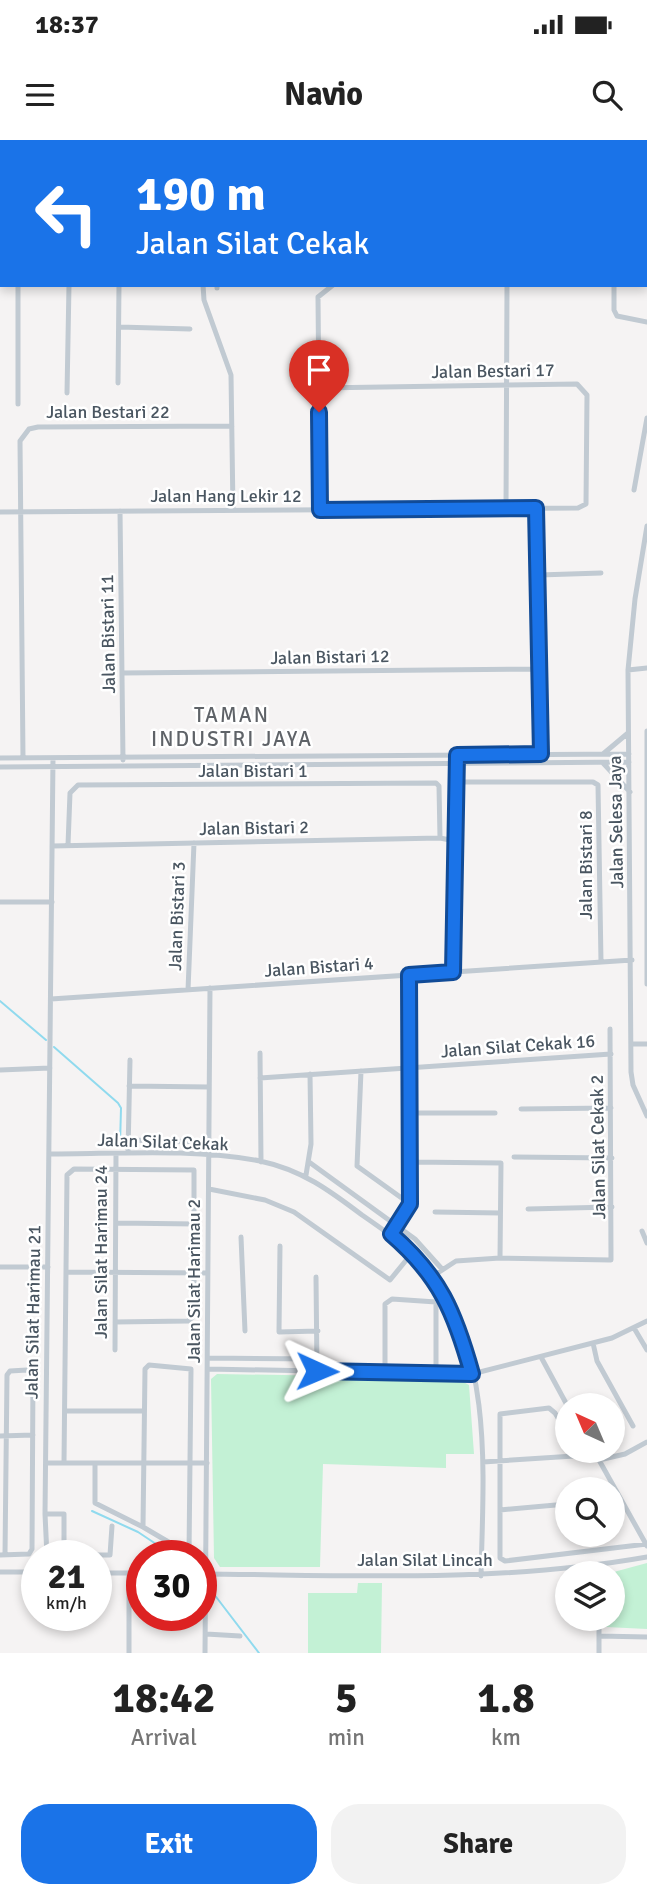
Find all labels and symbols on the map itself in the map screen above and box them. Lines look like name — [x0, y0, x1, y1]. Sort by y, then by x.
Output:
pin — [289, 340, 349, 412]
street label: Jalan Bestari 17 — [431, 359, 555, 383]
street label: Jalan Bestari 22 — [46, 401, 170, 423]
street label: Jalan Hang Lekir 12 — [150, 485, 302, 507]
street label: Jalan Bistari 11 — [96, 574, 120, 694]
street label: Jalan Bistari 12 — [270, 645, 390, 669]
district label: TAMAN INDUSTRI JAYA — [151, 702, 313, 752]
street label: Jalan Selesa Jaya — [604, 755, 628, 889]
street label: Jalan Bistari 1 — [198, 760, 308, 782]
street label: Jalan Bistari 8 — [575, 810, 597, 920]
street label: Jalan Bistari 2 — [199, 816, 309, 840]
street label: Jalan Bistari 3 — [164, 861, 190, 971]
street label: Jalan Bistari 4 — [264, 952, 375, 982]
street label: Jalan Silat Cekak 16 — [440, 1030, 596, 1062]
street label: Jalan Silat Cekak 2 — [586, 1074, 610, 1220]
street label: Jalan Silat Cekak — [97, 1129, 229, 1155]
street label: Jalan Silat Harimau 24 — [90, 1165, 112, 1339]
street label: Jalan Silat Harimau 2 — [183, 1199, 205, 1363]
street label: Jalan Silat Harimau 21 — [20, 1225, 46, 1399]
position arrow — [280, 1334, 354, 1408]
north arrow — [555, 1393, 625, 1463]
speed limit sign: 30 — [126, 1540, 217, 1631]
street label: Jalan Silat Lincah — [357, 1549, 493, 1571]

